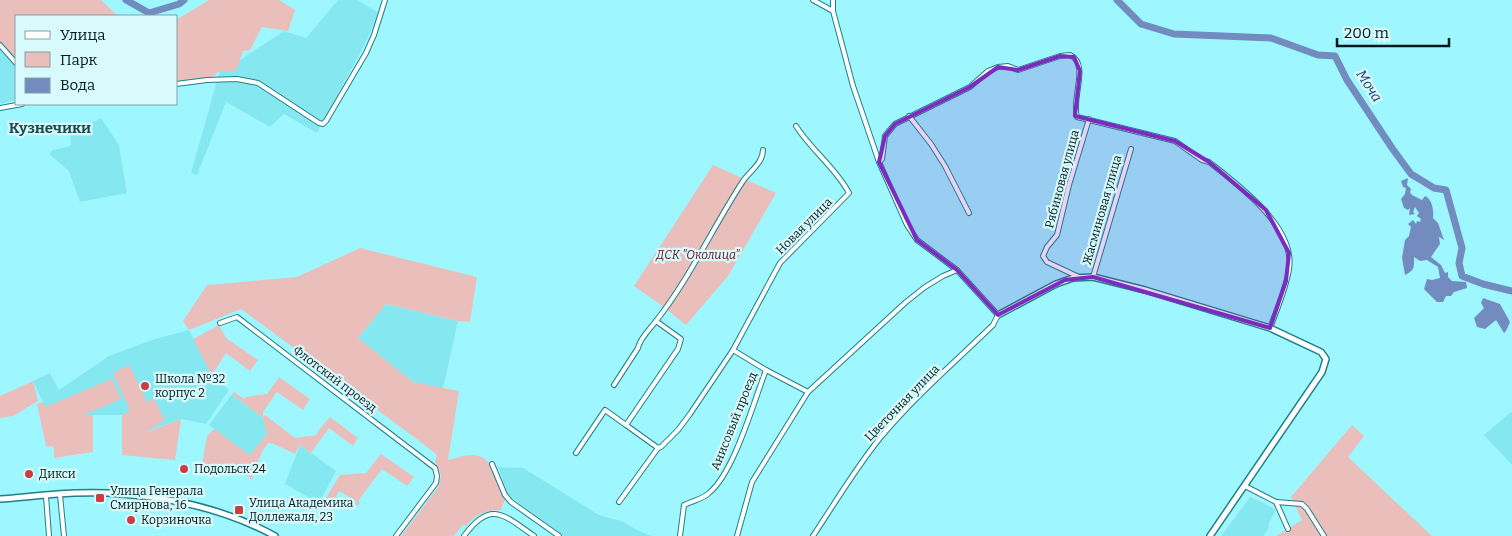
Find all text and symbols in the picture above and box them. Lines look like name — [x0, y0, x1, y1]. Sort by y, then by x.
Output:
legend — [15, 15, 178, 105]
scale bar — [1337, 15, 1450, 47]
text: 200 m — [1344, 24, 1389, 42]
text: Улица — [60, 26, 106, 44]
text: Парк — [60, 51, 98, 69]
water label: Моча — [1352, 67, 1386, 105]
text: Вода — [60, 76, 95, 94]
district label: Кузнечики — [9, 119, 91, 137]
street label: Рябиновая улица — [1042, 128, 1082, 230]
street label: Жасминовая улица — [1080, 153, 1125, 267]
street label: Новая улица — [773, 195, 835, 257]
park label: ДСК "Околица" — [655, 248, 740, 262]
street label: Флотский проезд — [290, 343, 380, 415]
street label: Цветочная улица — [862, 362, 942, 444]
street label: Анисовый проезд — [708, 370, 760, 472]
place label: Школа №32 корпус 2 — [155, 372, 225, 400]
marker: Школа №32 корпус 2 — [139, 380, 151, 392]
place label: Подольск 24 — [194, 462, 266, 476]
marker: Подольск 24 — [178, 463, 190, 475]
place label: Дикси — [39, 467, 76, 481]
marker: Дикси — [23, 468, 35, 480]
place label: Улица Генерала Смирнова, 16 — [110, 484, 204, 512]
marker: Улица Генерала Смирнова, 16 — [94, 492, 106, 504]
place label: Улица Академика Доллежаля, 23 — [249, 496, 354, 524]
marker: Улица Академика Доллежаля, 23 — [233, 504, 245, 516]
place label: Корзиночка — [141, 513, 212, 527]
marker: Корзиночка — [125, 514, 137, 526]

